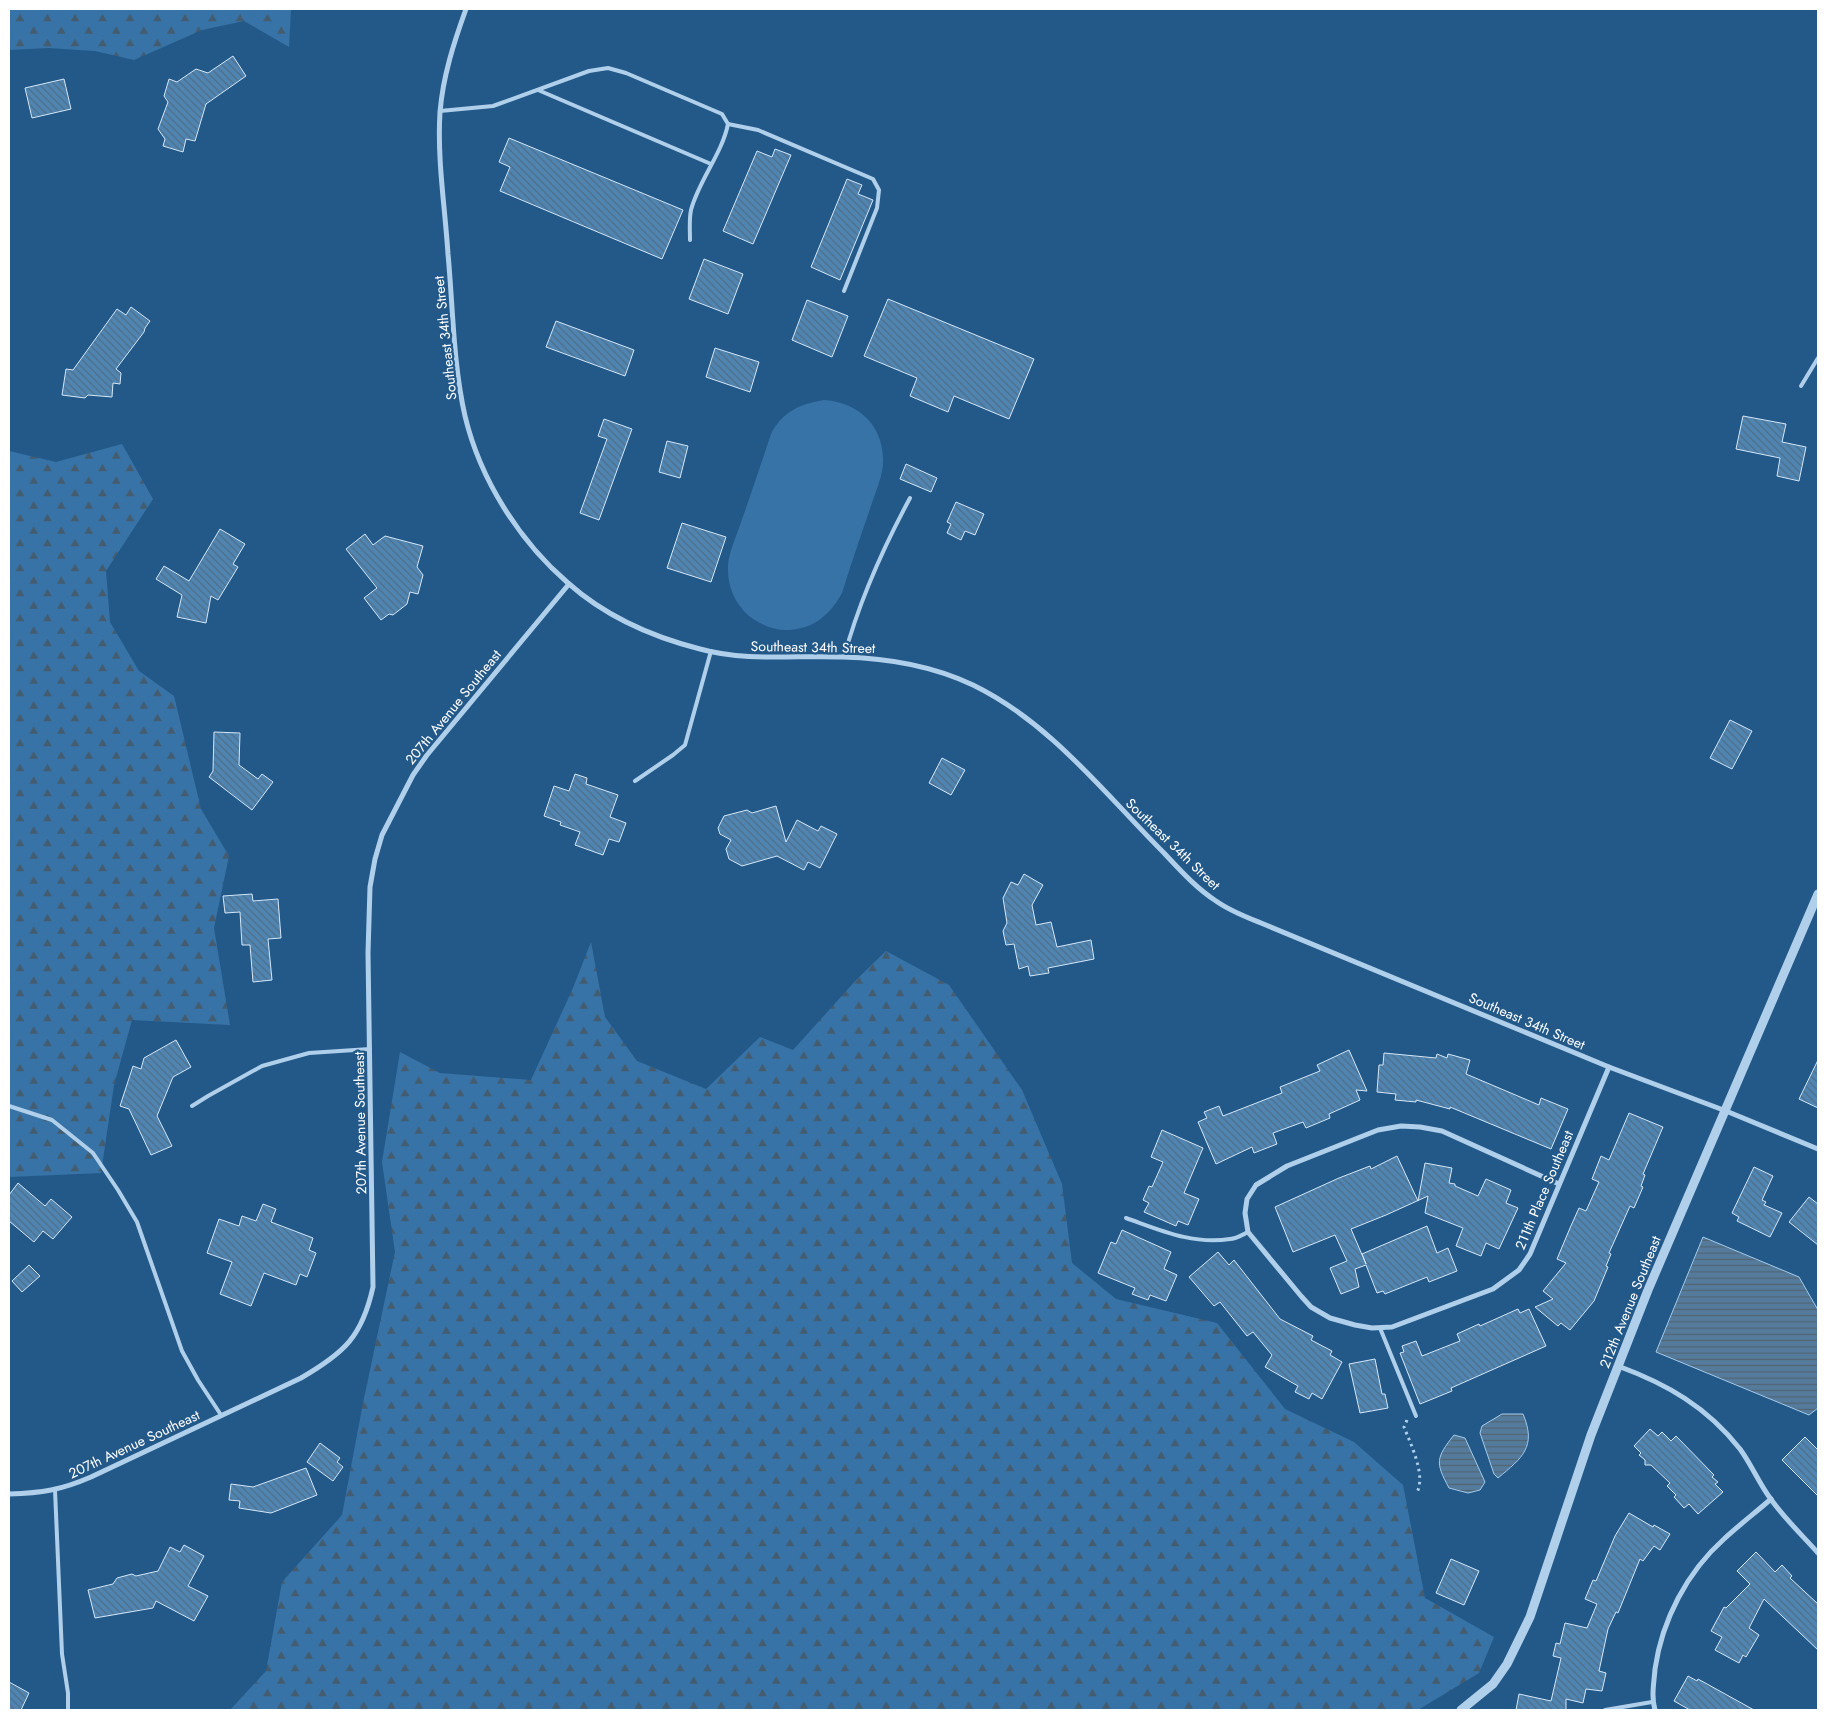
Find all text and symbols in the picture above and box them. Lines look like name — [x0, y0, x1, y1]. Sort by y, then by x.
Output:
street label: Southeast 34th Street — [428, 274, 461, 401]
street label: Southeast 34th Street — [751, 636, 876, 658]
street label: 207th Avenue Southeast — [400, 645, 506, 769]
street label: Southeast 34th Street — [1121, 794, 1225, 895]
street label: Southeast 34th Street — [1466, 987, 1589, 1055]
street label: 207th Avenue Southeast — [349, 1051, 371, 1195]
street label: 211th Place Southeast — [1510, 1127, 1578, 1253]
street label: 212th Avenue Southeast — [1594, 1232, 1666, 1371]
street label: 207th Avenue Southeast — [65, 1405, 203, 1483]

